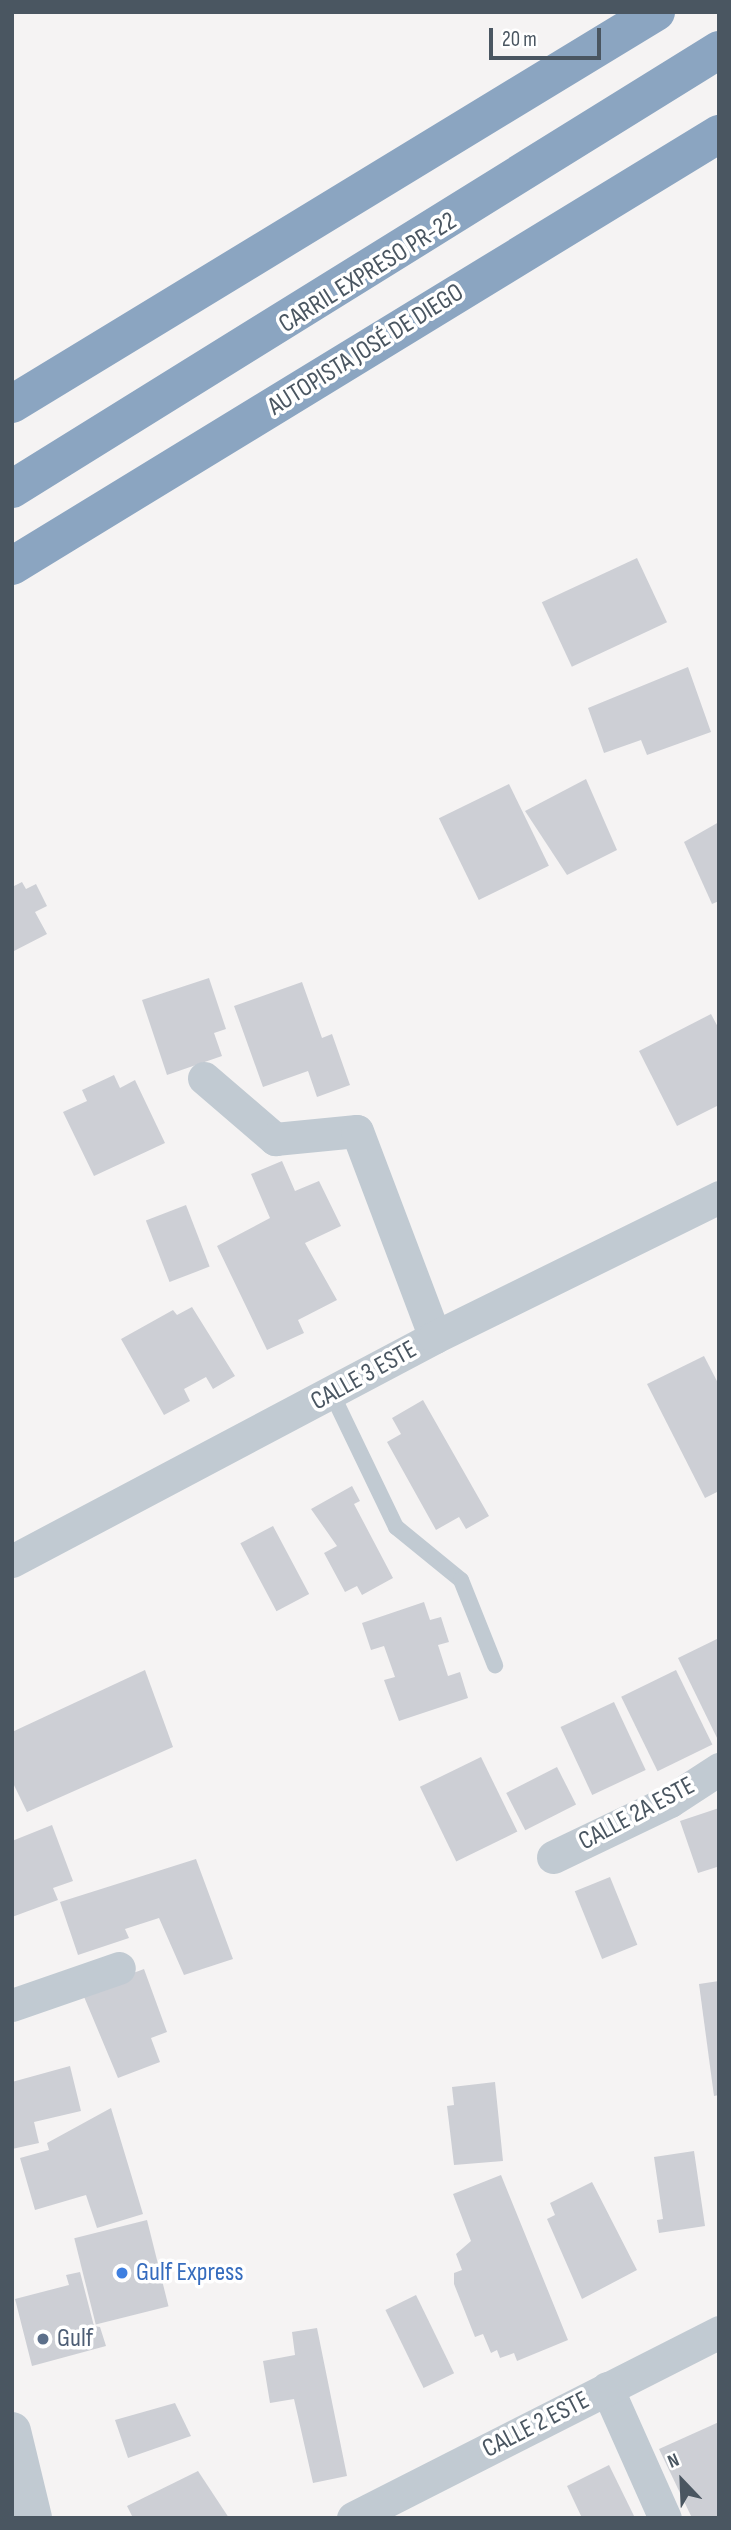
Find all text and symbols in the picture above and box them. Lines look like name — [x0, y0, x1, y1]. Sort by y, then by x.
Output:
scale bar — [493, 14, 605, 58]
text: 20 m — [502, 27, 537, 52]
street label: CARRIL EXPRESO PR-22 — [273, 206, 463, 340]
street label: AUTOPISTA JOSÉ DE DIEGO — [263, 277, 469, 423]
street label: CALLE 3 ESTE — [306, 1334, 422, 1418]
street label: CALLE 2A ESTE — [574, 1770, 700, 1858]
place label: Gulf Express — [136, 2257, 243, 2289]
marker: Gulf Express — [114, 2265, 130, 2281]
place label: Gulf — [57, 2323, 93, 2355]
marker: Gulf — [35, 2331, 51, 2347]
street label: CALLE 2 ESTE — [477, 2385, 595, 2465]
north arrow — [647, 2446, 717, 2516]
text: N — [664, 2449, 683, 2474]

